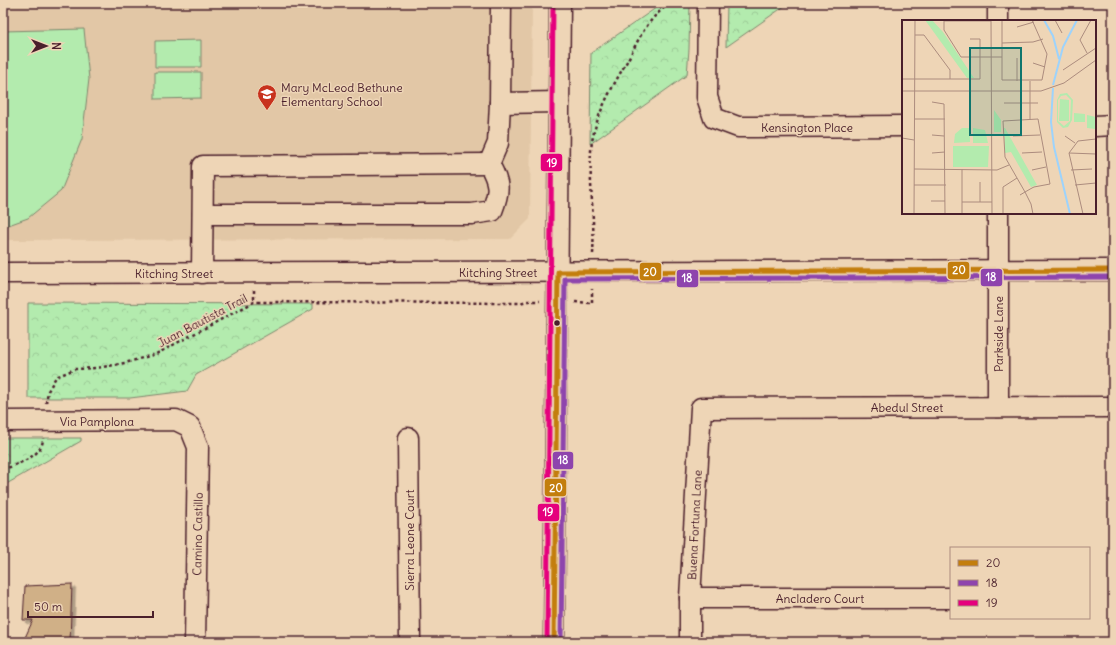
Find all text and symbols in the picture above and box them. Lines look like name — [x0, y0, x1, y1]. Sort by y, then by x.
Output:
inset map — [902, 20, 1096, 214]
north arrow — [26, 26, 66, 66]
text: N — [49, 42, 63, 50]
place label: Mary McLeod Bethune Elementary School — [281, 80, 403, 109]
school or university icon: Mary McLeod Bethune Elementary School — [256, 83, 278, 111]
street label: Kensington Place — [761, 120, 853, 135]
line badge: 19 — [540, 153, 563, 172]
text: 19 — [547, 156, 557, 170]
line badge: 20 — [947, 261, 970, 280]
line badge: 20 — [639, 262, 662, 281]
text: 20 — [952, 263, 966, 277]
street label: Kitching Street — [459, 265, 537, 280]
text: 20 — [643, 265, 657, 279]
street label: Kitching Street — [135, 266, 213, 281]
line badge: 18 — [980, 268, 1003, 287]
line badge: 18 — [676, 269, 699, 288]
text: 18 — [986, 270, 996, 284]
text: 18 — [682, 271, 692, 285]
street label: Juan Bautista Trail — [154, 290, 250, 350]
street label: Parkside Lane — [991, 296, 1006, 372]
unlabelled marker — [552, 318, 562, 328]
street label: Abedul Street — [871, 400, 943, 415]
street label: Via Pamplona — [60, 414, 134, 429]
line badge: 18 — [552, 451, 574, 470]
text: 18 — [558, 453, 568, 467]
street label: Buena Fortuna Lane — [684, 470, 704, 580]
line badge: 20 — [544, 478, 567, 497]
text: 20 — [549, 481, 563, 495]
street label: Sierra Leone Court — [402, 489, 417, 591]
street label: Camino Castillo — [189, 492, 205, 576]
line badge: 19 — [537, 503, 560, 522]
text: 19 — [543, 505, 553, 519]
legend — [950, 547, 1090, 619]
text: 20 — [986, 555, 1001, 570]
text: 18 — [986, 575, 998, 590]
street label: Ancladero Court — [776, 591, 864, 606]
scale bar — [28, 593, 153, 619]
text: 19 — [986, 595, 998, 610]
text: 50 m — [34, 599, 63, 614]

